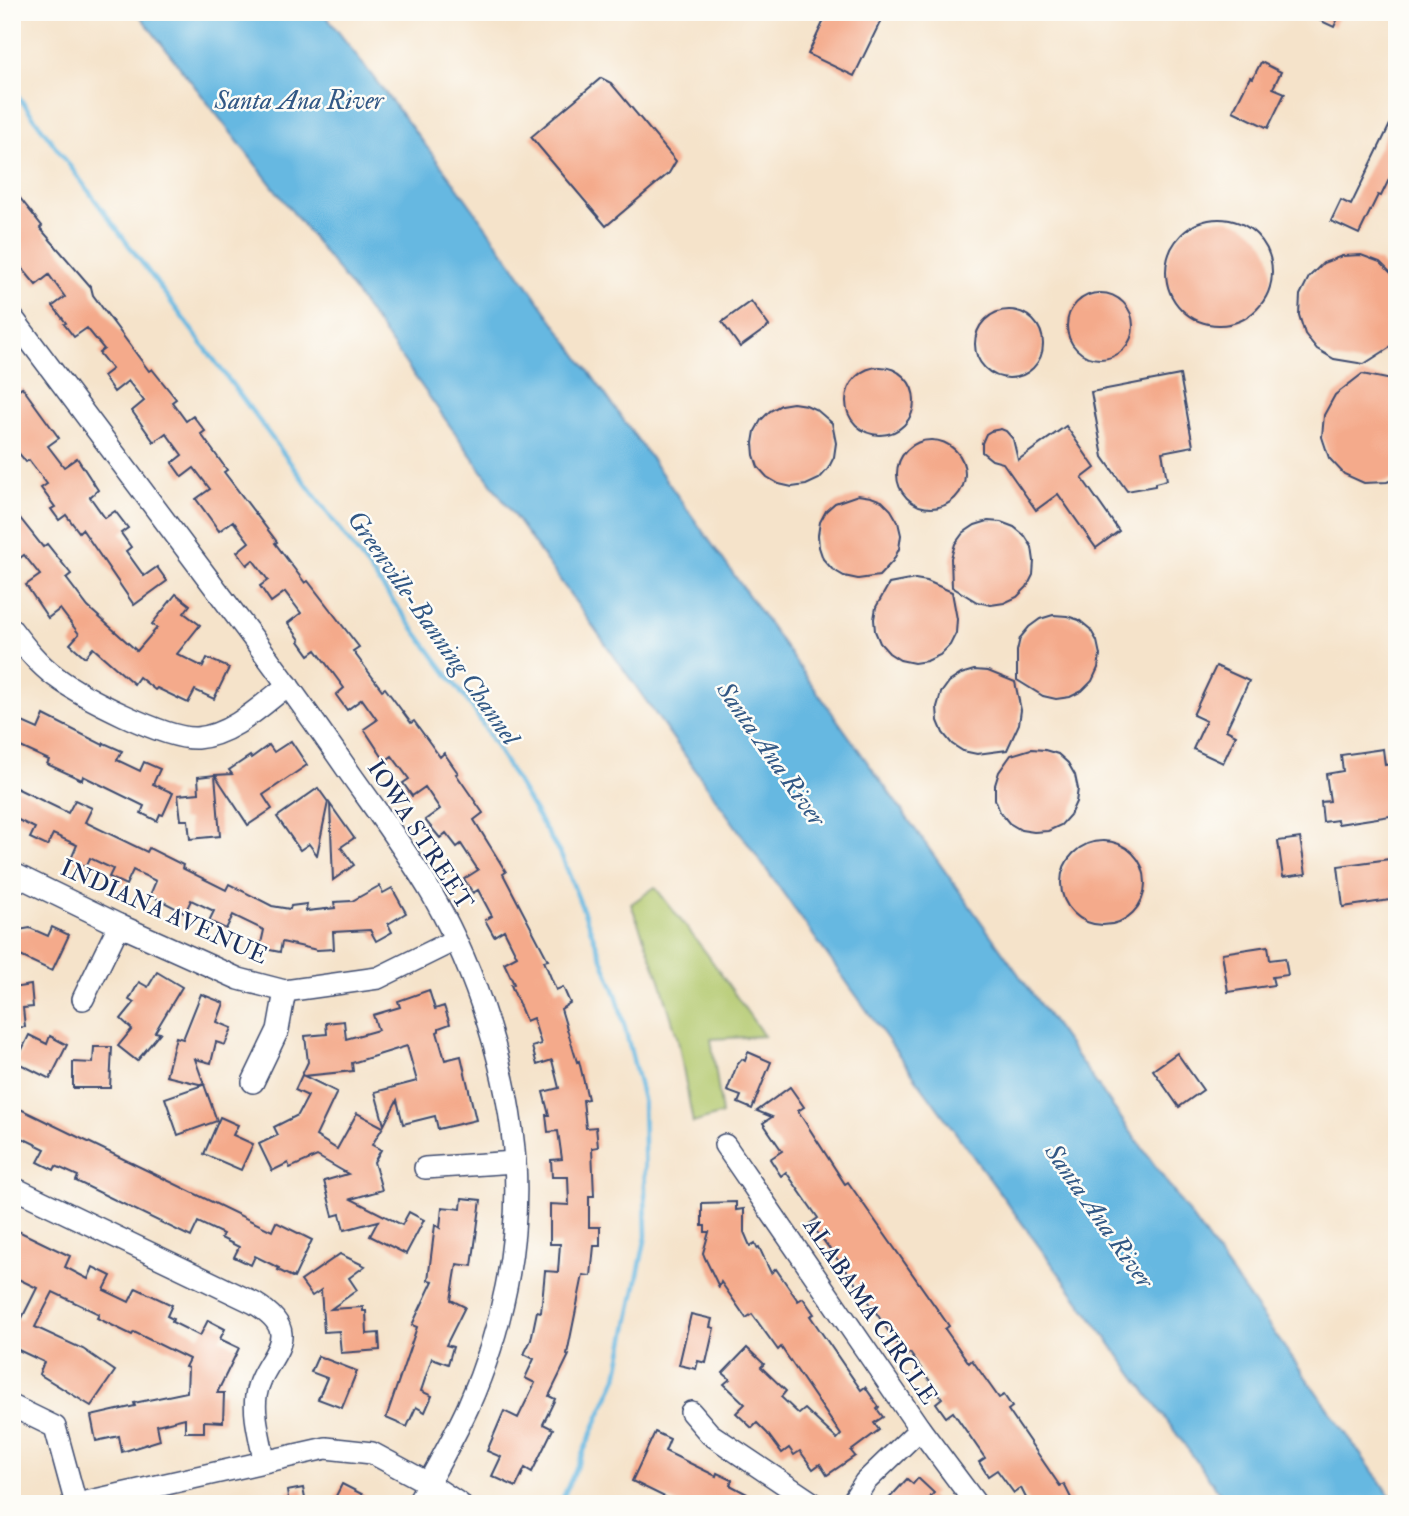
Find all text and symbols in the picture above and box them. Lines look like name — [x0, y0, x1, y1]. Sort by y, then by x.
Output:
water label: Santa Ana River — [213, 85, 385, 117]
water label: Greenville-Banning Channel — [340, 505, 527, 753]
water label: Santa Ana River — [709, 675, 833, 834]
street label: IOWA STREET — [360, 754, 480, 916]
street label: INDIANA AVENUE — [56, 852, 272, 972]
water label: Santa Ana River — [1037, 1137, 1161, 1296]
street label: ALABAMA CIRCLE — [795, 1211, 944, 1410]

